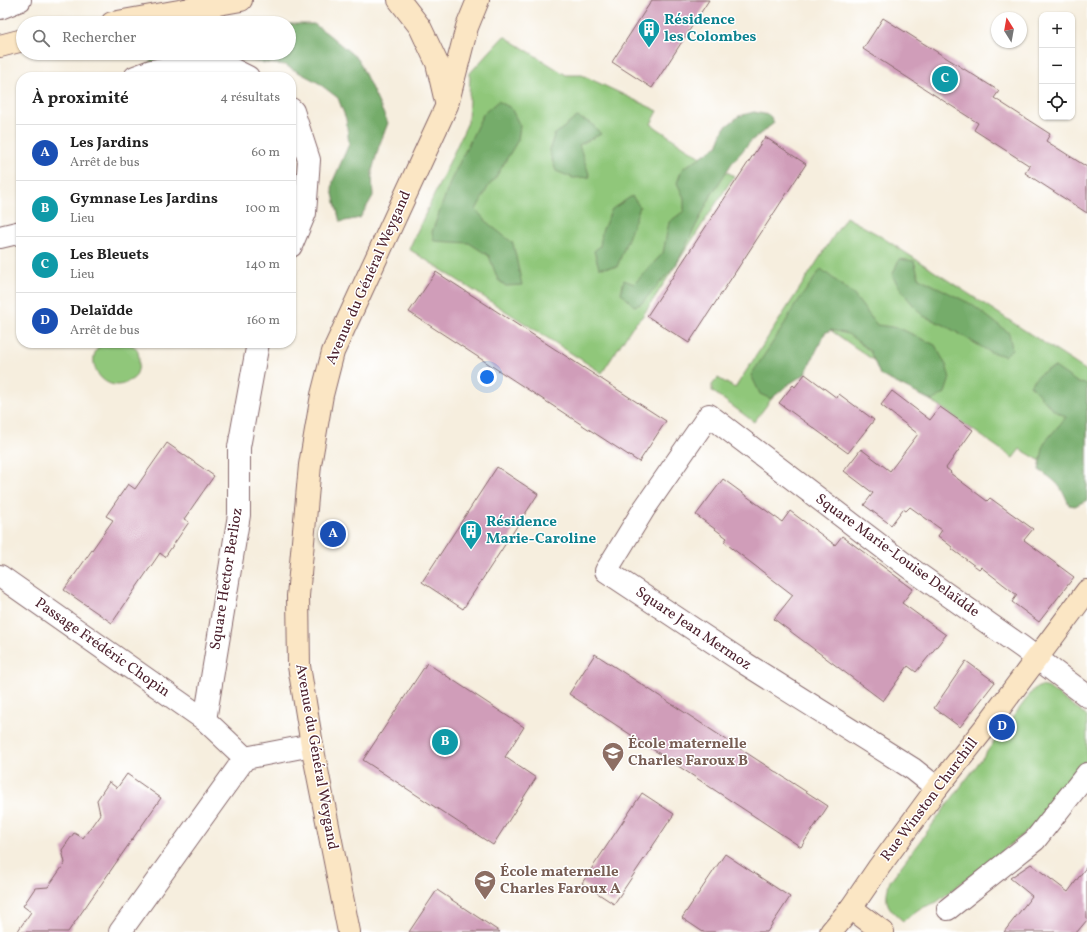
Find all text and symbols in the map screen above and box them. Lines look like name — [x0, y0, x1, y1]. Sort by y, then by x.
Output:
place label: Résidence les Colombes — [664, 10, 757, 48]
north arrow — [991, 12, 1027, 48]
map controls — [1039, 12, 1075, 120]
button: + — [1039, 12, 1075, 48]
search box — [16, 16, 296, 60]
building icon: Résidence les Colombes — [636, 16, 662, 49]
icon: search — [30, 27, 52, 49]
text: Rechercher — [62, 28, 136, 49]
button: − — [1039, 48, 1075, 84]
pin: C — [932, 64, 958, 94]
button: locate — [1039, 84, 1075, 120]
text: À proximité — [32, 87, 129, 110]
text: 4 résultats — [220, 89, 280, 107]
text: Les Jardins — [70, 133, 149, 154]
text: A — [40, 144, 50, 162]
text: 60 m — [252, 144, 280, 162]
text: Arrêt de bus — [70, 154, 139, 172]
street label: Avenue du Général Weygand — [321, 188, 417, 368]
text: Gymnase Les Jardins — [70, 189, 218, 210]
text: B — [41, 200, 49, 218]
text: 100 m — [245, 200, 280, 218]
text: Lieu — [70, 210, 95, 228]
text: Les Bleuets — [70, 245, 149, 266]
text: C — [41, 256, 49, 274]
text: 140 m — [246, 256, 280, 274]
text: Lieu — [70, 266, 95, 284]
text: Delaïdde — [70, 301, 133, 322]
text: D — [40, 312, 50, 330]
text: 160 m — [246, 312, 280, 330]
text: Arrêt de bus — [70, 322, 139, 340]
your location — [477, 367, 497, 387]
street label: Square Marie-Louise Delaïdde — [811, 489, 983, 623]
street label: Square Hector Berlioz — [205, 506, 249, 652]
place label: Résidence Marie-Caroline — [486, 512, 596, 550]
building icon: Résidence Marie-Caroline — [458, 518, 484, 551]
pin: A — [320, 519, 346, 549]
street label: Square Jean Mermoz — [631, 582, 755, 676]
street label: Passage Frédéric Chopin — [30, 593, 174, 703]
street label: Avenue du Général Weygand — [289, 662, 343, 852]
pin: D — [989, 712, 1015, 742]
pin: B — [432, 727, 458, 757]
place label: École maternelle Charles Faroux B — [628, 734, 748, 772]
street label: Rue Winston Churchill — [876, 734, 984, 866]
school or university icon: École maternelle Charles Faroux B — [600, 740, 626, 773]
place label: École maternelle Charles Faroux A — [500, 862, 621, 900]
school or university icon: École maternelle Charles Faroux A — [472, 868, 498, 901]

